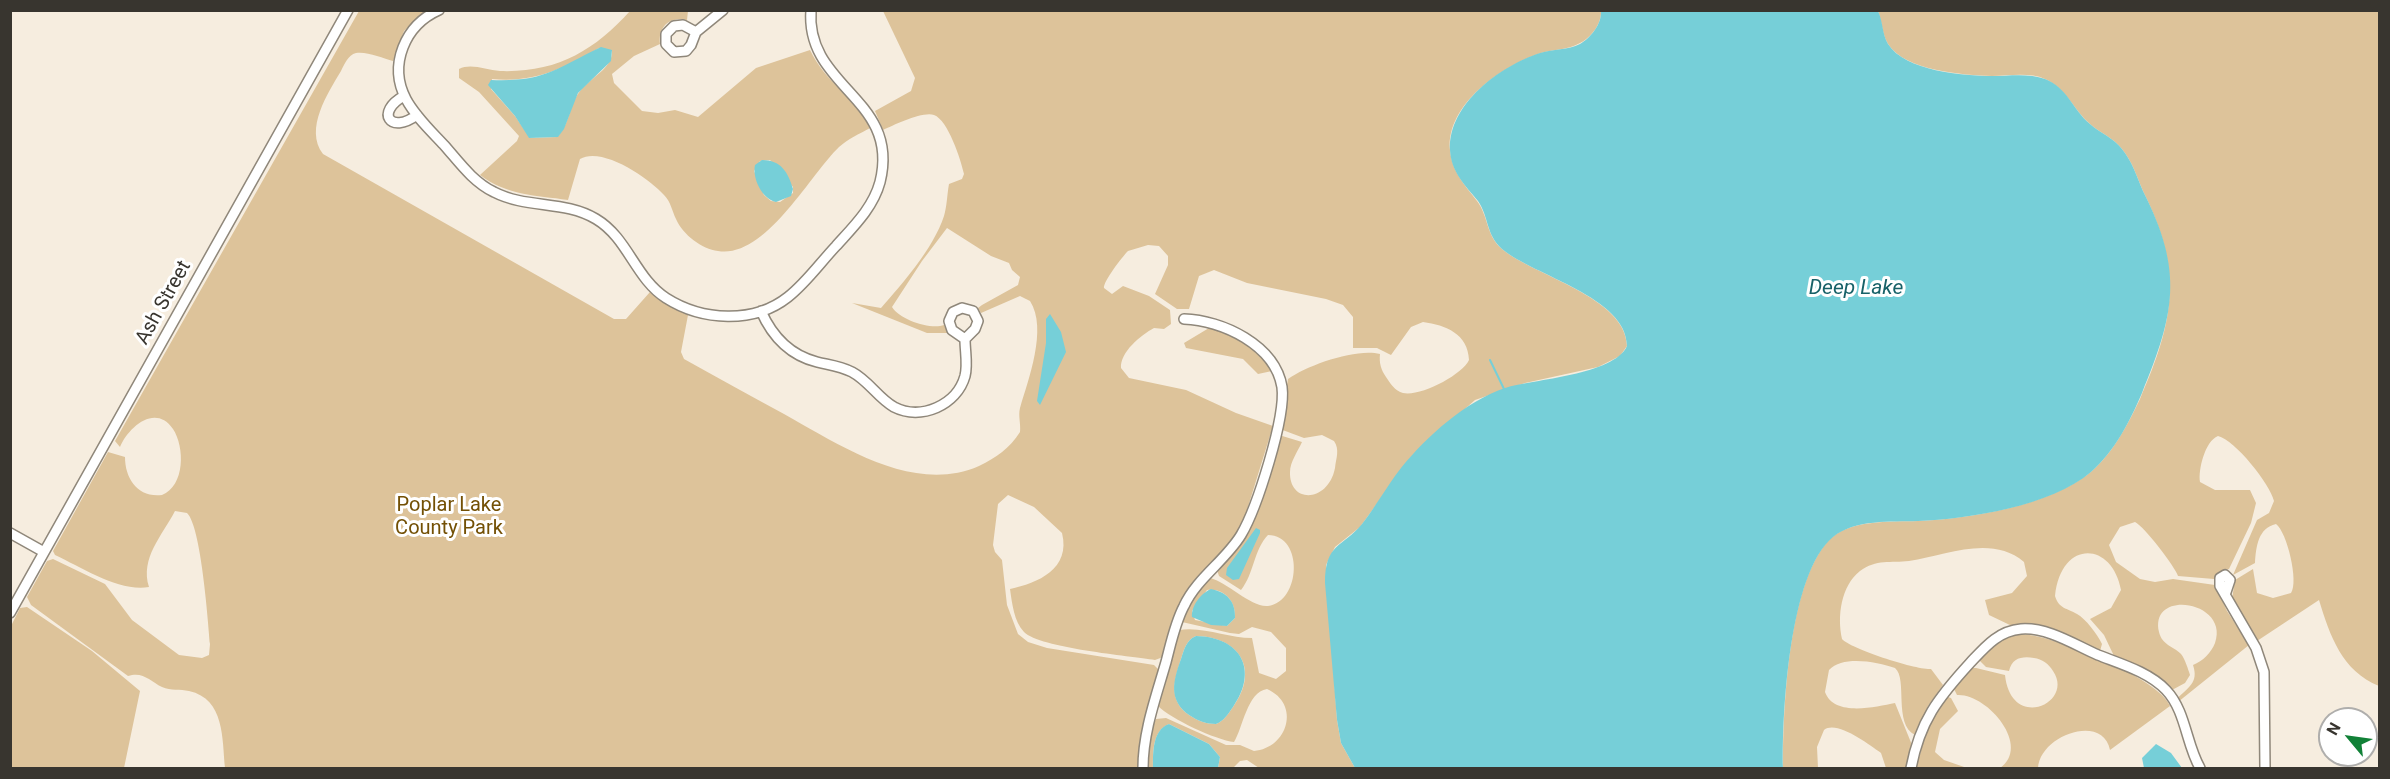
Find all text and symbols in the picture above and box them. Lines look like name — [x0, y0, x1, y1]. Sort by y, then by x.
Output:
street label: Ash Street — [131, 257, 197, 349]
water label: Deep Lake — [1809, 276, 1903, 302]
park label: Poplar Lake County Park — [395, 494, 503, 541]
north arrow — [2318, 707, 2378, 767]
text: N — [2323, 719, 2345, 739]

